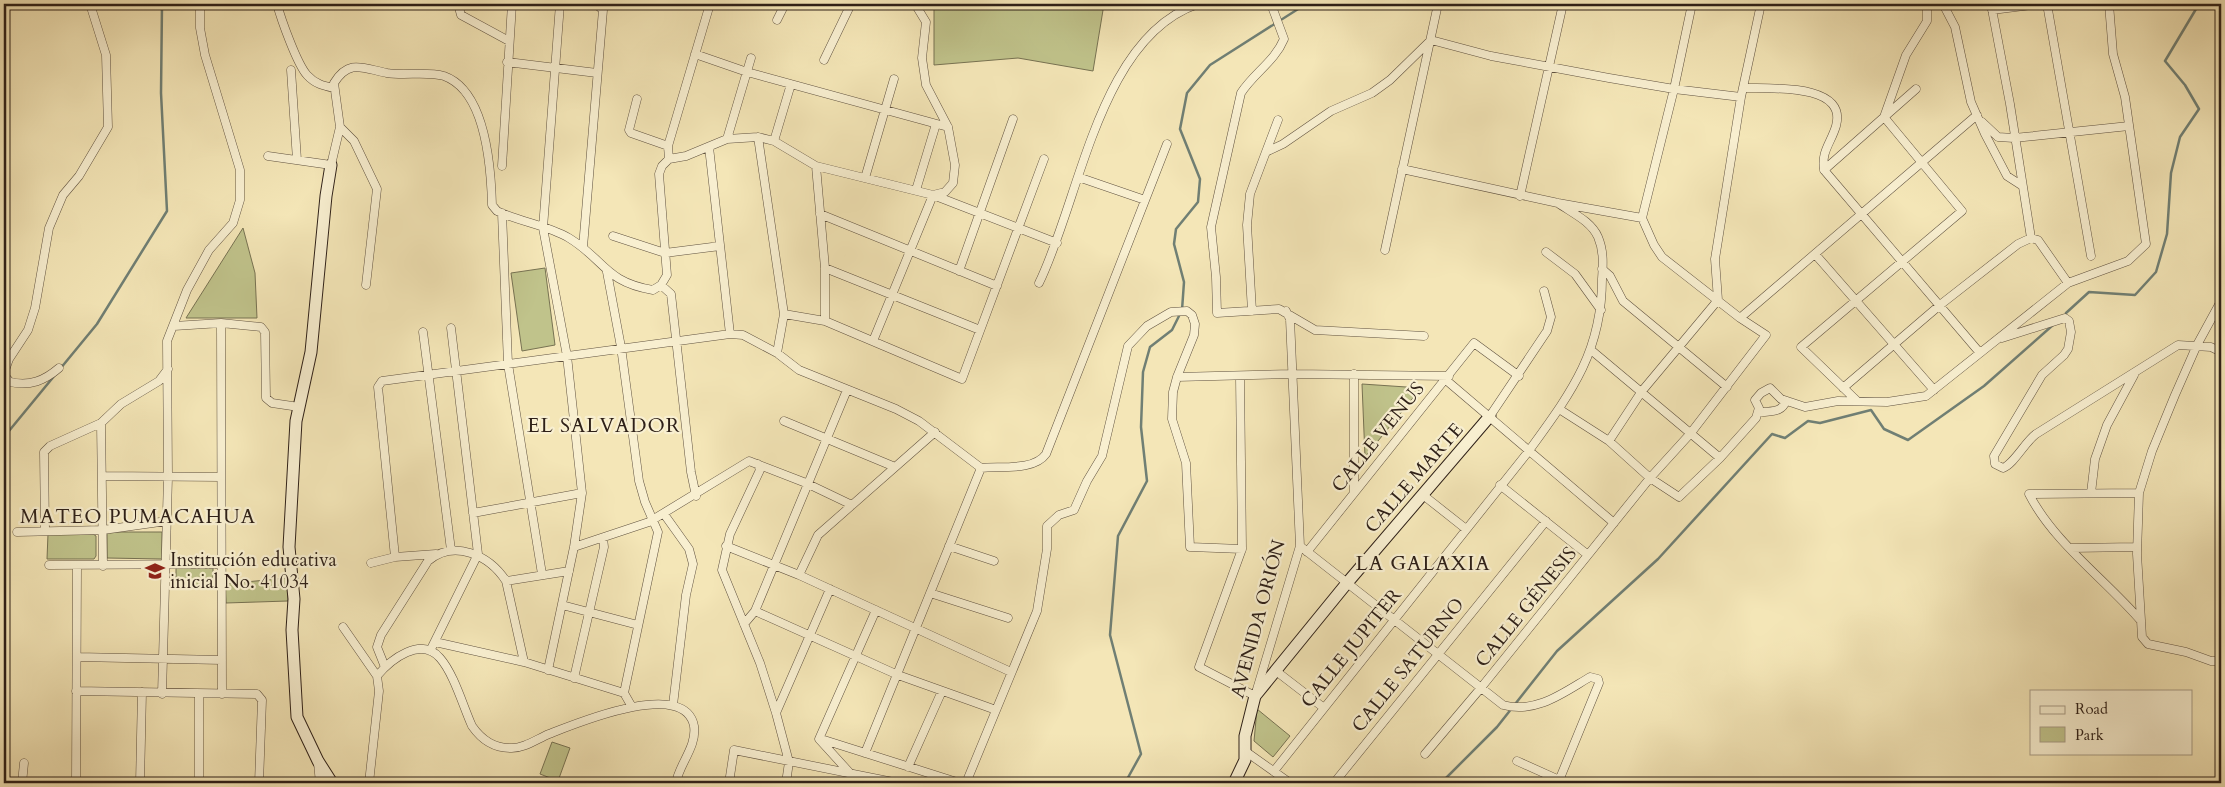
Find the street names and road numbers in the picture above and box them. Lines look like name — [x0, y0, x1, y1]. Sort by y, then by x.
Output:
street label: CALLE VENUS — [1325, 376, 1431, 498]
street label: CALLE MARTE — [1359, 417, 1469, 539]
street label: AVENIDA ORIÓN — [1223, 537, 1292, 701]
street label: CALLE GÉNESIS — [1469, 541, 1583, 673]
street label: CALLE JUPITER — [1295, 582, 1408, 713]
street label: CALLE SATURNO — [1346, 592, 1470, 738]

